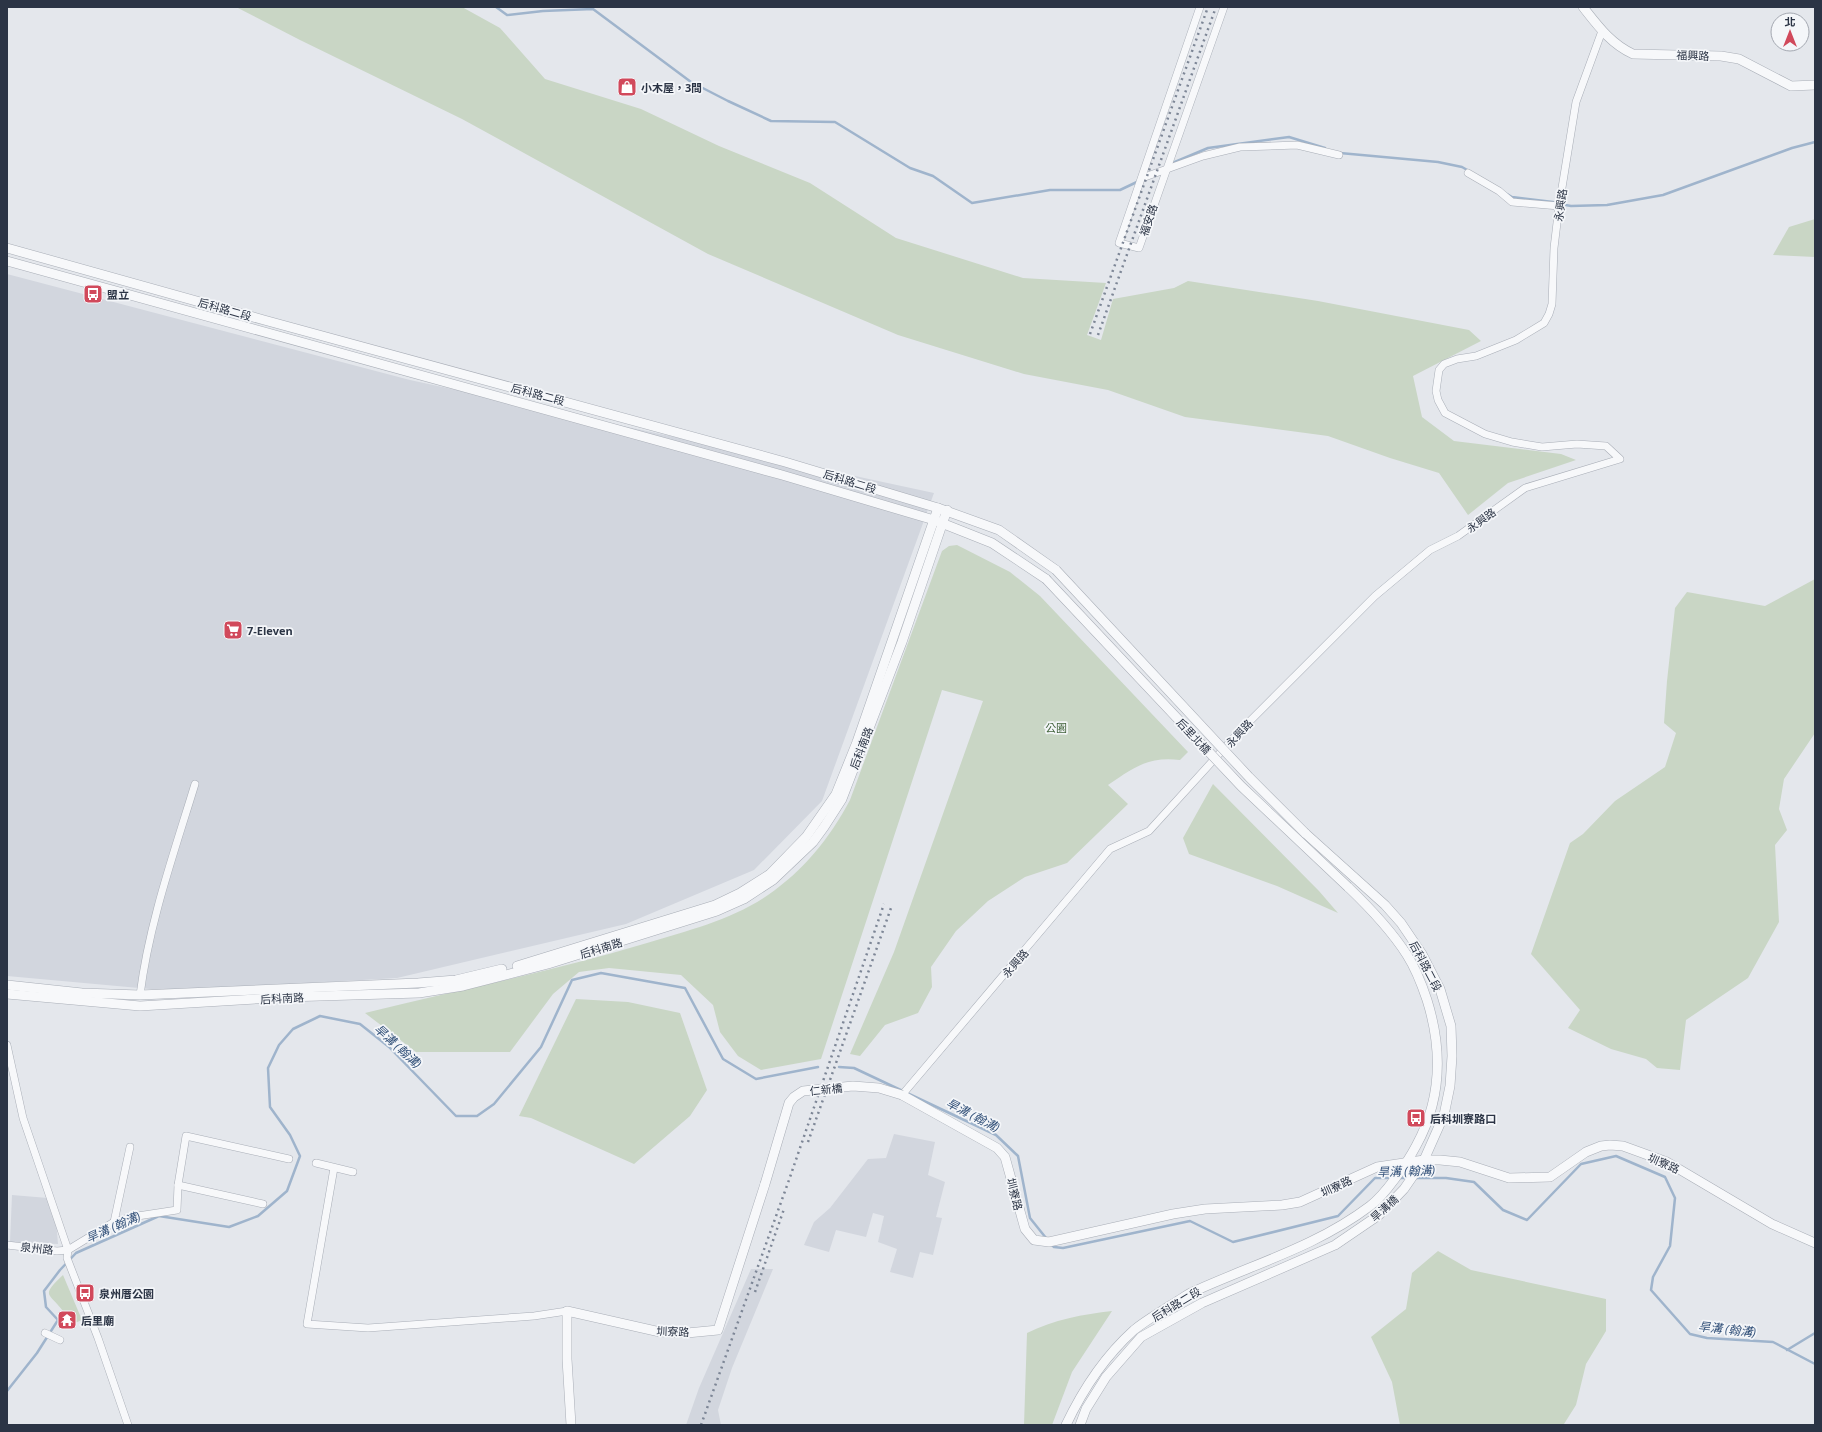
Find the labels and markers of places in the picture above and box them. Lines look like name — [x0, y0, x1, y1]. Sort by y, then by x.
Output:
shop icon: 小木屋，3間 — [616, 76, 638, 98]
place label: 小木屋，3間 — [641, 80, 702, 95]
bus stop icon: 盟立 — [82, 283, 104, 305]
place label: 盟立 — [107, 287, 129, 302]
supermarket icon: 7-Eleven — [222, 619, 244, 641]
place label: 7-Eleven — [247, 623, 293, 638]
bus stop icon: 后科圳寮路口 — [1405, 1107, 1427, 1129]
place label: 后科圳寮路口 — [1430, 1111, 1496, 1126]
bus stop icon: 泉州厝公園 — [74, 1282, 96, 1304]
place label: 泉州厝公園 — [99, 1286, 154, 1301]
temple icon: 后里廟 — [56, 1309, 78, 1331]
place label: 后里廟 — [81, 1313, 114, 1328]

